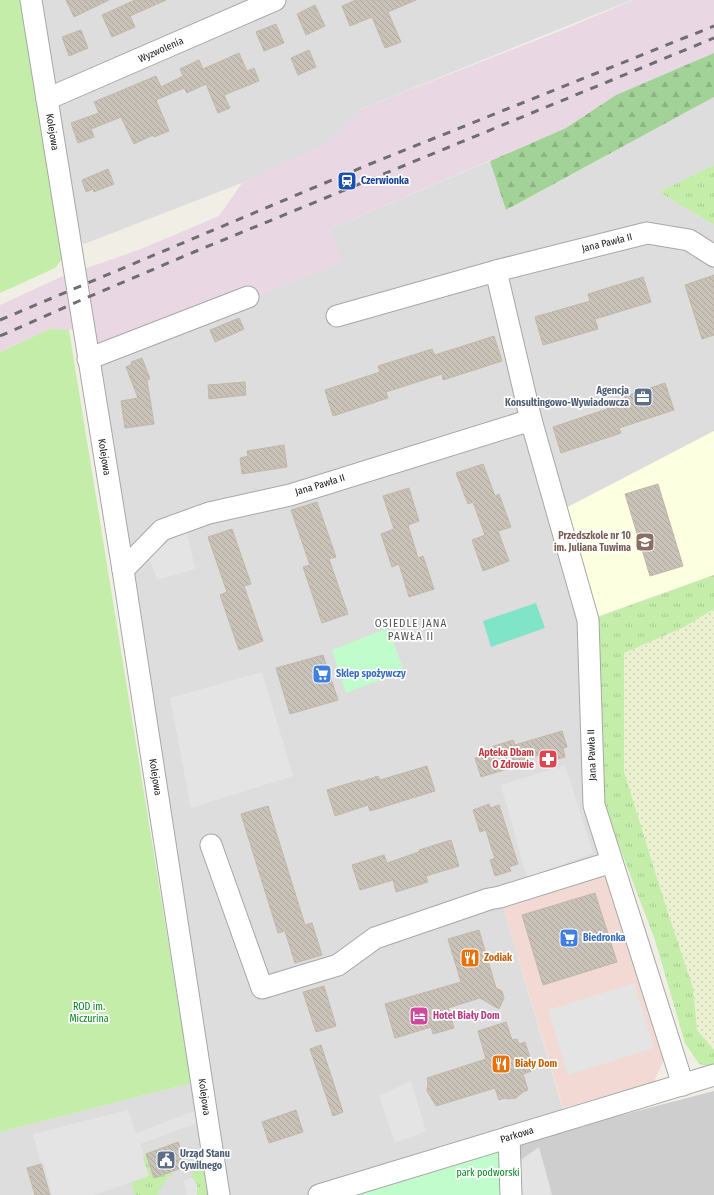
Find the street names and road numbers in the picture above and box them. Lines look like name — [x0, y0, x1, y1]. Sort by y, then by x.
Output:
street label: Wyzwolenia — [137, 35, 185, 65]
street label: Kolejowa — [43, 113, 61, 151]
street label: Jana Pawła II — [581, 231, 633, 255]
street label: Kolejowa — [95, 438, 113, 476]
street label: Jana Pawła II — [294, 472, 346, 498]
street label: Jana Pawła II — [585, 729, 599, 781]
street label: Kolejowa — [146, 758, 164, 796]
street label: Kolejowa — [195, 1078, 213, 1116]
street label: Parkowa — [499, 1124, 535, 1146]

